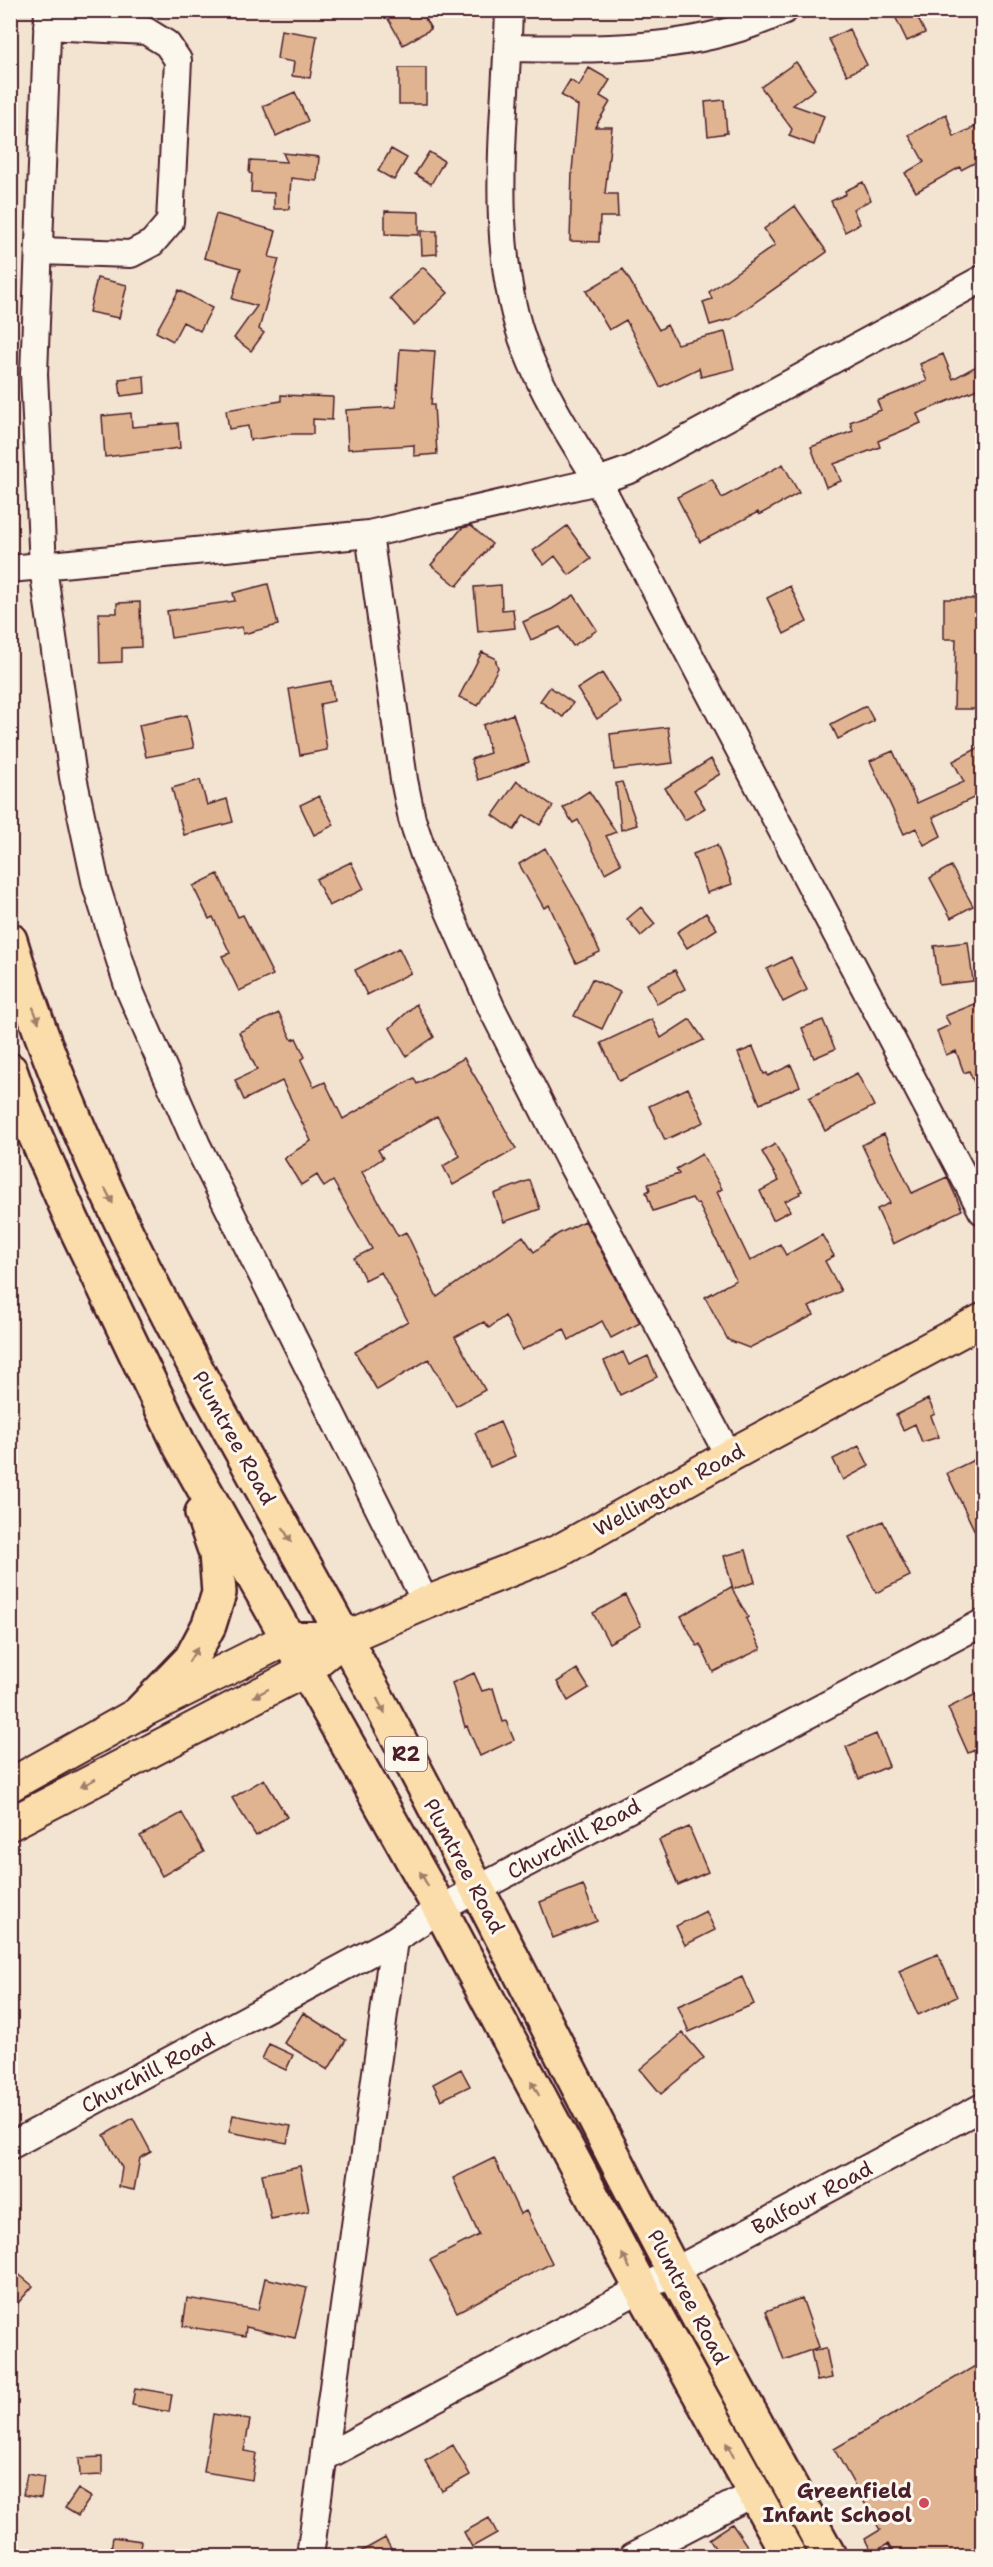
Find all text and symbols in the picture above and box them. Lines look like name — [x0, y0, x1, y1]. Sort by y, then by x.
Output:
one-way arrow — [31, 1006, 41, 1024]
one-way arrow — [104, 1187, 113, 1204]
street label: Plumtree Road — [186, 1366, 282, 1510]
street label: Wellington Road — [589, 1437, 749, 1543]
one-way arrow — [282, 1527, 293, 1543]
one-way arrow — [187, 1646, 198, 1663]
one-way arrow — [253, 1688, 270, 1698]
one-way arrow — [376, 1698, 386, 1715]
road number: R2 — [385, 1737, 427, 1771]
one-way arrow — [80, 1778, 97, 1788]
street label: Churchill Road — [502, 1792, 646, 1886]
street label: Plumtree Road — [417, 1794, 511, 1938]
one-way arrow — [418, 1871, 429, 1887]
street label: Churchill Road — [76, 2026, 220, 2120]
one-way arrow — [530, 2080, 540, 2097]
street label: Balfour Road — [747, 2154, 877, 2242]
street label: Plumtree Road — [641, 2225, 735, 2369]
one-way arrow — [621, 2252, 631, 2269]
one-way arrow — [725, 2441, 735, 2458]
place label: Greenfield Infant School — [763, 2477, 912, 2529]
marker: Greenfield Infant School — [917, 2496, 931, 2510]

